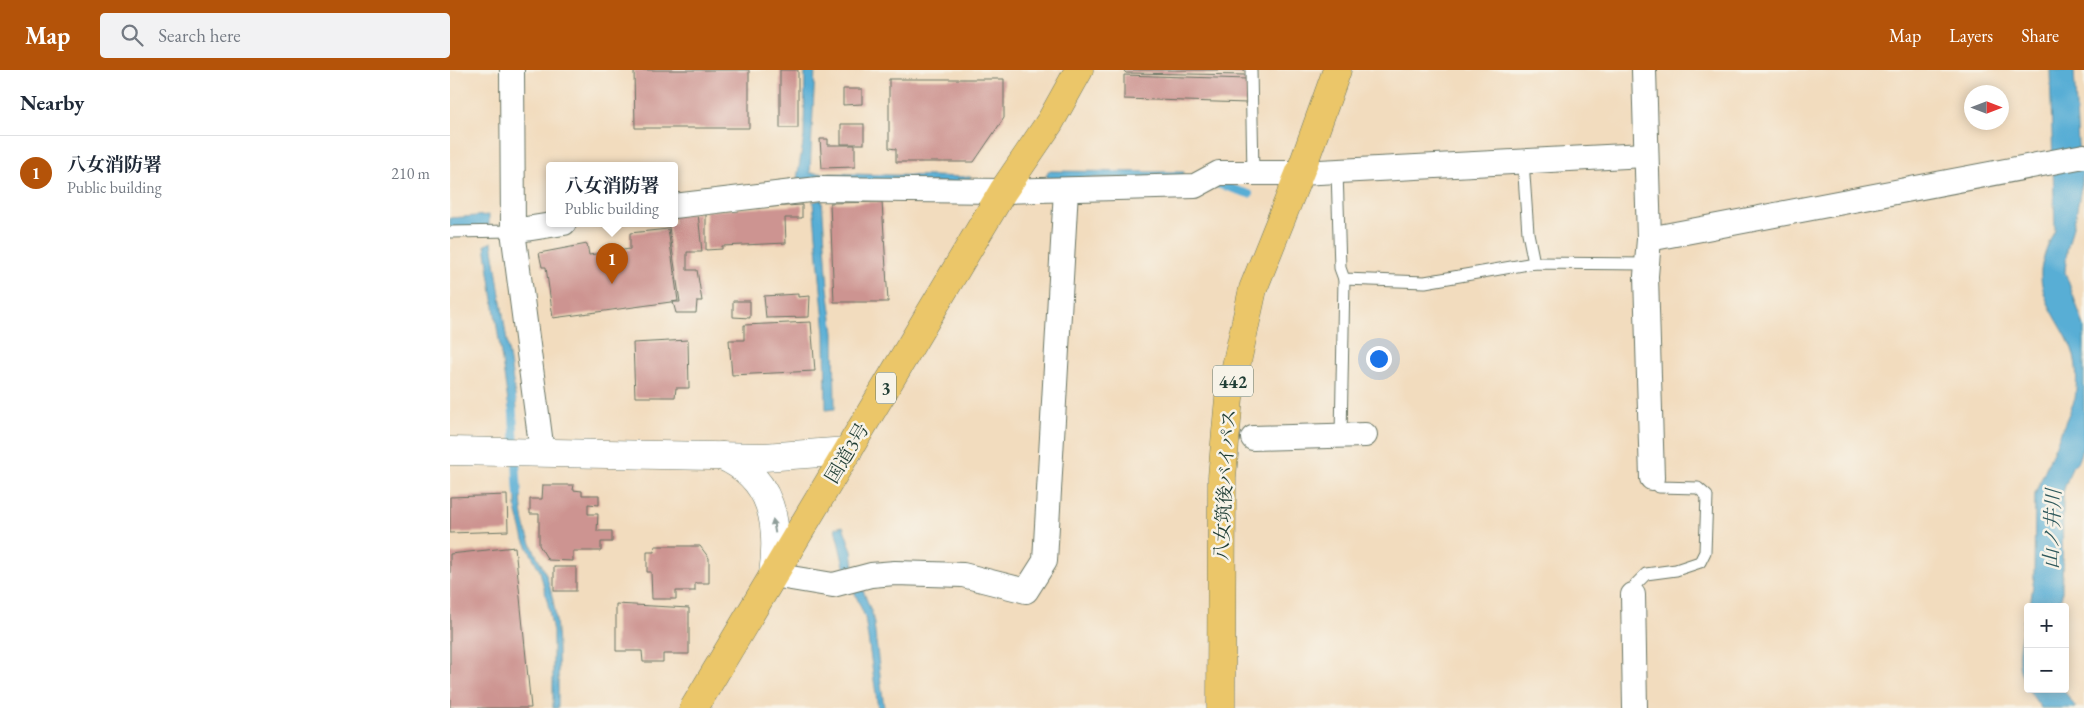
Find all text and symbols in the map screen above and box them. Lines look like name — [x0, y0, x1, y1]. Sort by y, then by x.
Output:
search box — [100, 13, 450, 58]
text: Map — [25, 20, 70, 51]
icon: search — [118, 21, 146, 49]
text: Search here — [158, 23, 241, 48]
text: Map — [1889, 24, 1921, 47]
text: Layers — [1949, 24, 1993, 47]
text: Share — [2021, 24, 2059, 47]
north arrow — [1964, 85, 2009, 130]
text: Nearby — [20, 89, 84, 116]
text: 八女消防署 — [67, 152, 162, 177]
popup — [546, 162, 678, 227]
text: 1 — [32, 163, 40, 184]
text: 210 m — [391, 163, 430, 184]
text: 八女消防署 — [564, 173, 660, 198]
text: Public building — [67, 177, 162, 198]
text: Public building — [564, 198, 659, 219]
pin: 1 — [596, 243, 628, 284]
your location — [1366, 346, 1392, 372]
road number: 442 — [1213, 366, 1253, 396]
road number: 3 — [876, 372, 896, 404]
street label: 八女筑後バイパス — [1209, 409, 1241, 561]
street label: 国道3号 — [819, 418, 875, 488]
water label: 山ノ井川 — [2038, 487, 2066, 569]
one-way arrow — [770, 518, 778, 534]
map controls — [2024, 603, 2069, 693]
button: + — [2024, 603, 2069, 648]
button: − — [2024, 648, 2069, 693]

